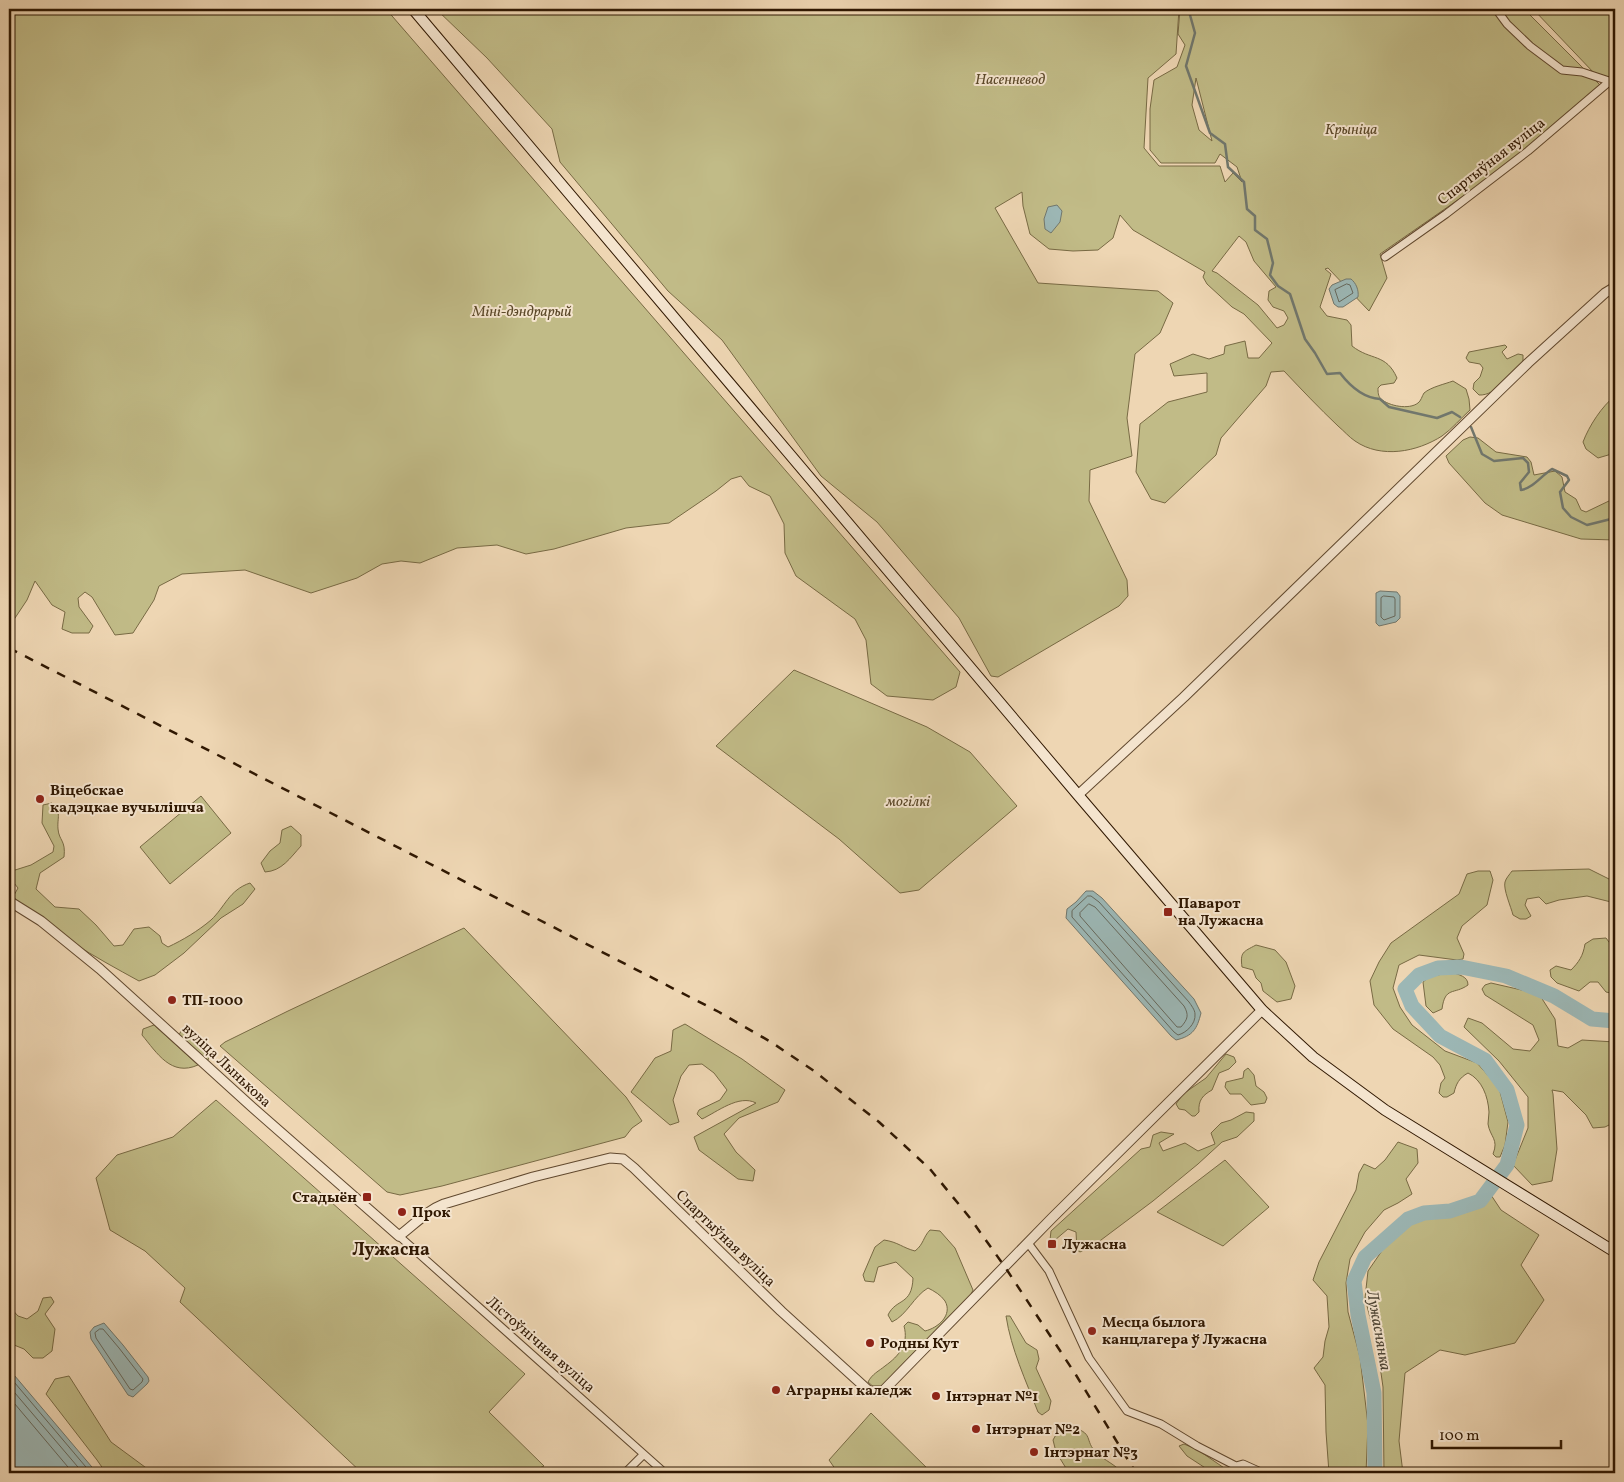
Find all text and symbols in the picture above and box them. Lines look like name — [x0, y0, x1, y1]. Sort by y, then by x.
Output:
park label: Насенневод — [975, 70, 1045, 91]
street label: Спартыўная вуліца — [1434, 113, 1550, 211]
park label: Крыніца — [1325, 120, 1377, 141]
park label: Міні-дэндрарый — [471, 302, 572, 323]
place label: Віцебскае кадэцкае вучылішча — [50, 781, 204, 819]
park label: могілкі — [885, 792, 930, 813]
marker: Віцебскае кадэцкае вучылішча — [34, 793, 46, 805]
place label: Паварот на Лужасна — [1178, 894, 1264, 932]
marker: Паварот на Лужасна — [1162, 906, 1174, 918]
place label: ТП-1000 — [182, 991, 243, 1012]
marker: ТП-1000 — [166, 994, 178, 1006]
street label: вуліца Лынькова — [177, 1019, 275, 1113]
street label: Спартыўная вуліца — [670, 1186, 780, 1292]
place label: Стадыён — [292, 1188, 357, 1209]
marker: Стадыён — [361, 1191, 373, 1203]
place label: Прок — [412, 1203, 451, 1224]
marker: Прок — [396, 1206, 408, 1218]
place label: Лужасна — [1062, 1235, 1127, 1256]
district label: Лужасна — [352, 1238, 430, 1263]
marker: Лужасна — [1046, 1238, 1058, 1250]
water label: Лужаснянка — [1360, 1287, 1396, 1373]
street label: Лістоўнічная вуліца — [481, 1292, 599, 1398]
place label: Месца былога канцлагера ў Лужасна — [1102, 1313, 1267, 1351]
marker: Месца былога канцлагера ў Лужасна — [1086, 1325, 1098, 1337]
place label: Родны Кут — [880, 1334, 960, 1355]
marker: Родны Кут — [864, 1337, 876, 1349]
place label: Аграрны каледж — [786, 1381, 912, 1402]
marker: Аграрны каледж — [770, 1384, 782, 1396]
place label: Інтэрнат №1 — [946, 1387, 1038, 1408]
marker: Інтэрнат №1 — [930, 1390, 942, 1402]
scale bar — [1432, 1417, 1560, 1449]
place label: Інтэрнат №2 — [986, 1420, 1080, 1441]
marker: Інтэрнат №2 — [970, 1423, 982, 1435]
text: 100 m — [1439, 1426, 1479, 1447]
place label: Інтэрнат №3 — [1044, 1443, 1138, 1464]
marker: Інтэрнат №3 — [1028, 1446, 1040, 1458]

